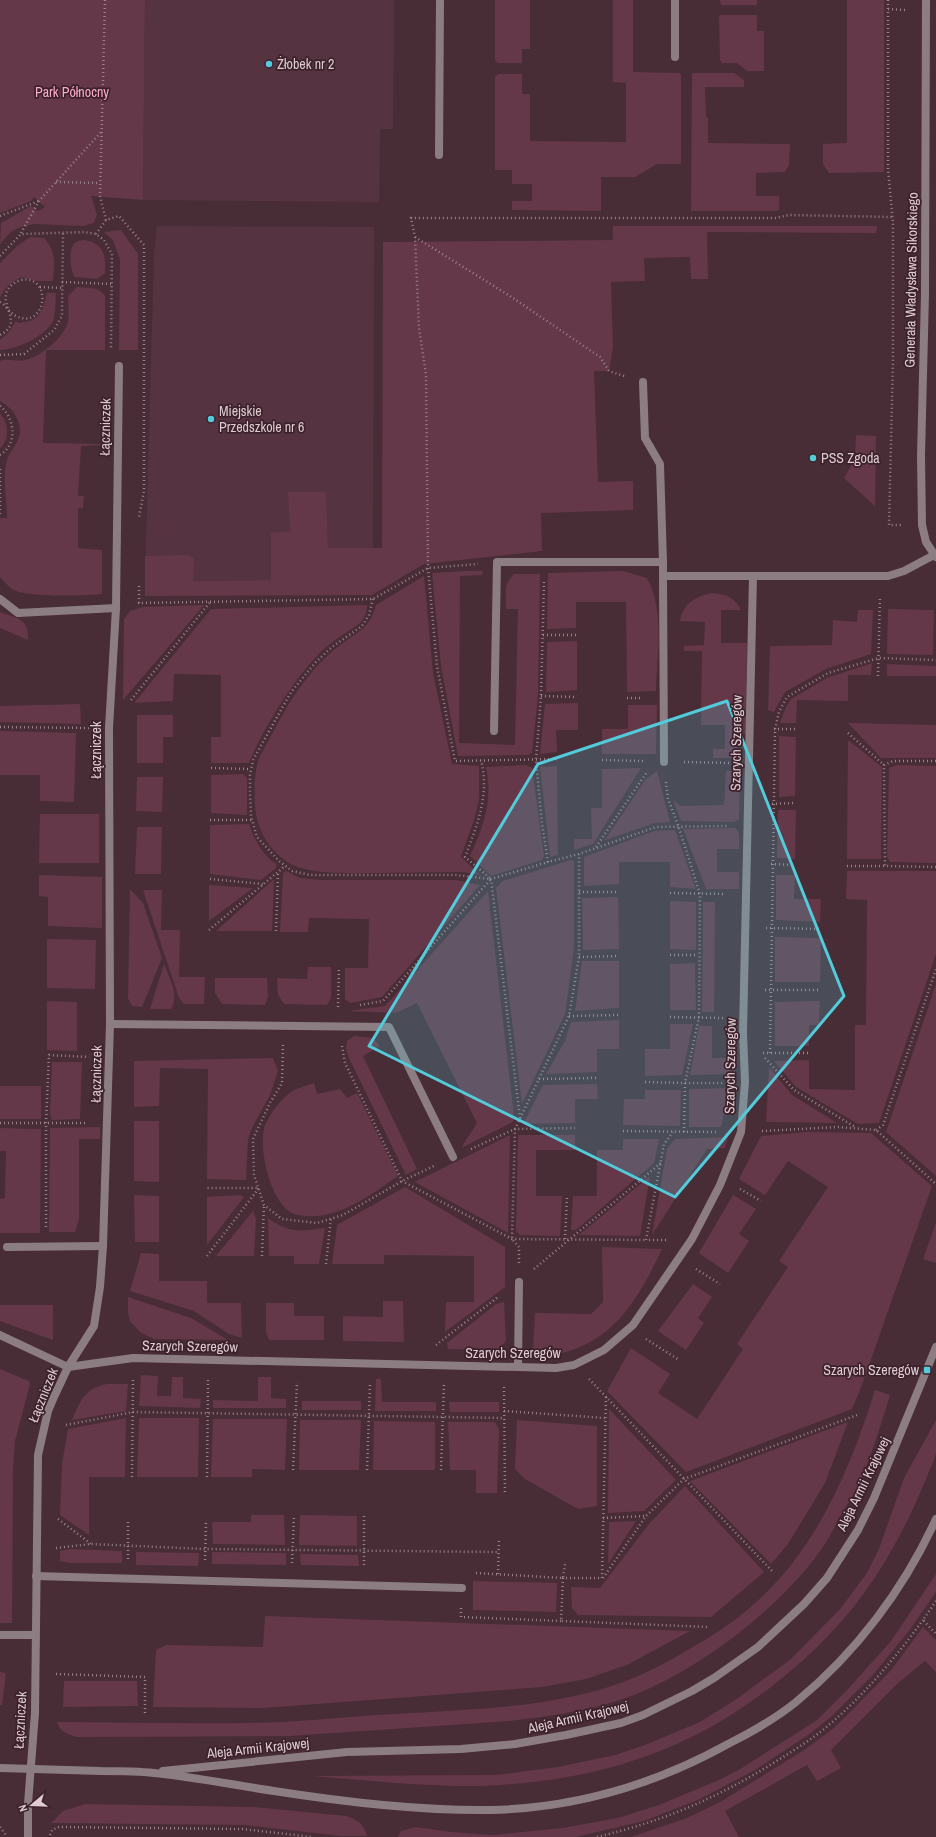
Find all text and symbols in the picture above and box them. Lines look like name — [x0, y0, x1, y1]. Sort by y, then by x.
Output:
place label: Żłobek nr 2 — [277, 55, 334, 73]
marker: Żłobek nr 2 — [264, 59, 274, 69]
park label: Park Północny — [35, 83, 109, 101]
street label: Generała Władysława Sikorskiego — [900, 192, 922, 368]
street label: Łączniczek — [96, 398, 115, 456]
place label: Miejskie Przedszkole nr 6 — [219, 402, 305, 436]
marker: Miejskie Przedszkole nr 6 — [206, 414, 216, 424]
place label: PSS Zgoda — [821, 449, 880, 467]
marker: PSS Zgoda — [808, 453, 818, 463]
street label: Szarych Szeregów — [726, 694, 746, 791]
street label: Łączniczek — [87, 721, 105, 779]
street label: Szarych Szeregów — [720, 1017, 740, 1114]
street label: Łączniczek — [87, 1045, 106, 1103]
street label: Szarych Szeregów — [142, 1336, 239, 1356]
street label: Szarych Szeregów — [465, 1344, 562, 1362]
place label: Szarych Szeregów — [823, 1361, 920, 1379]
street label: Łączniczek — [24, 1365, 62, 1425]
marker: Szarych Szeregów — [922, 1365, 932, 1375]
street label: Aleja Armii Krajowej — [832, 1434, 894, 1535]
street label: Łączniczek — [10, 1691, 31, 1749]
street label: Aleja Armii Krajowej — [525, 1697, 630, 1738]
street label: Aleja Armii Krajowej — [205, 1734, 310, 1762]
north arrow — [12, 1785, 52, 1825]
text: N — [15, 1803, 30, 1814]

